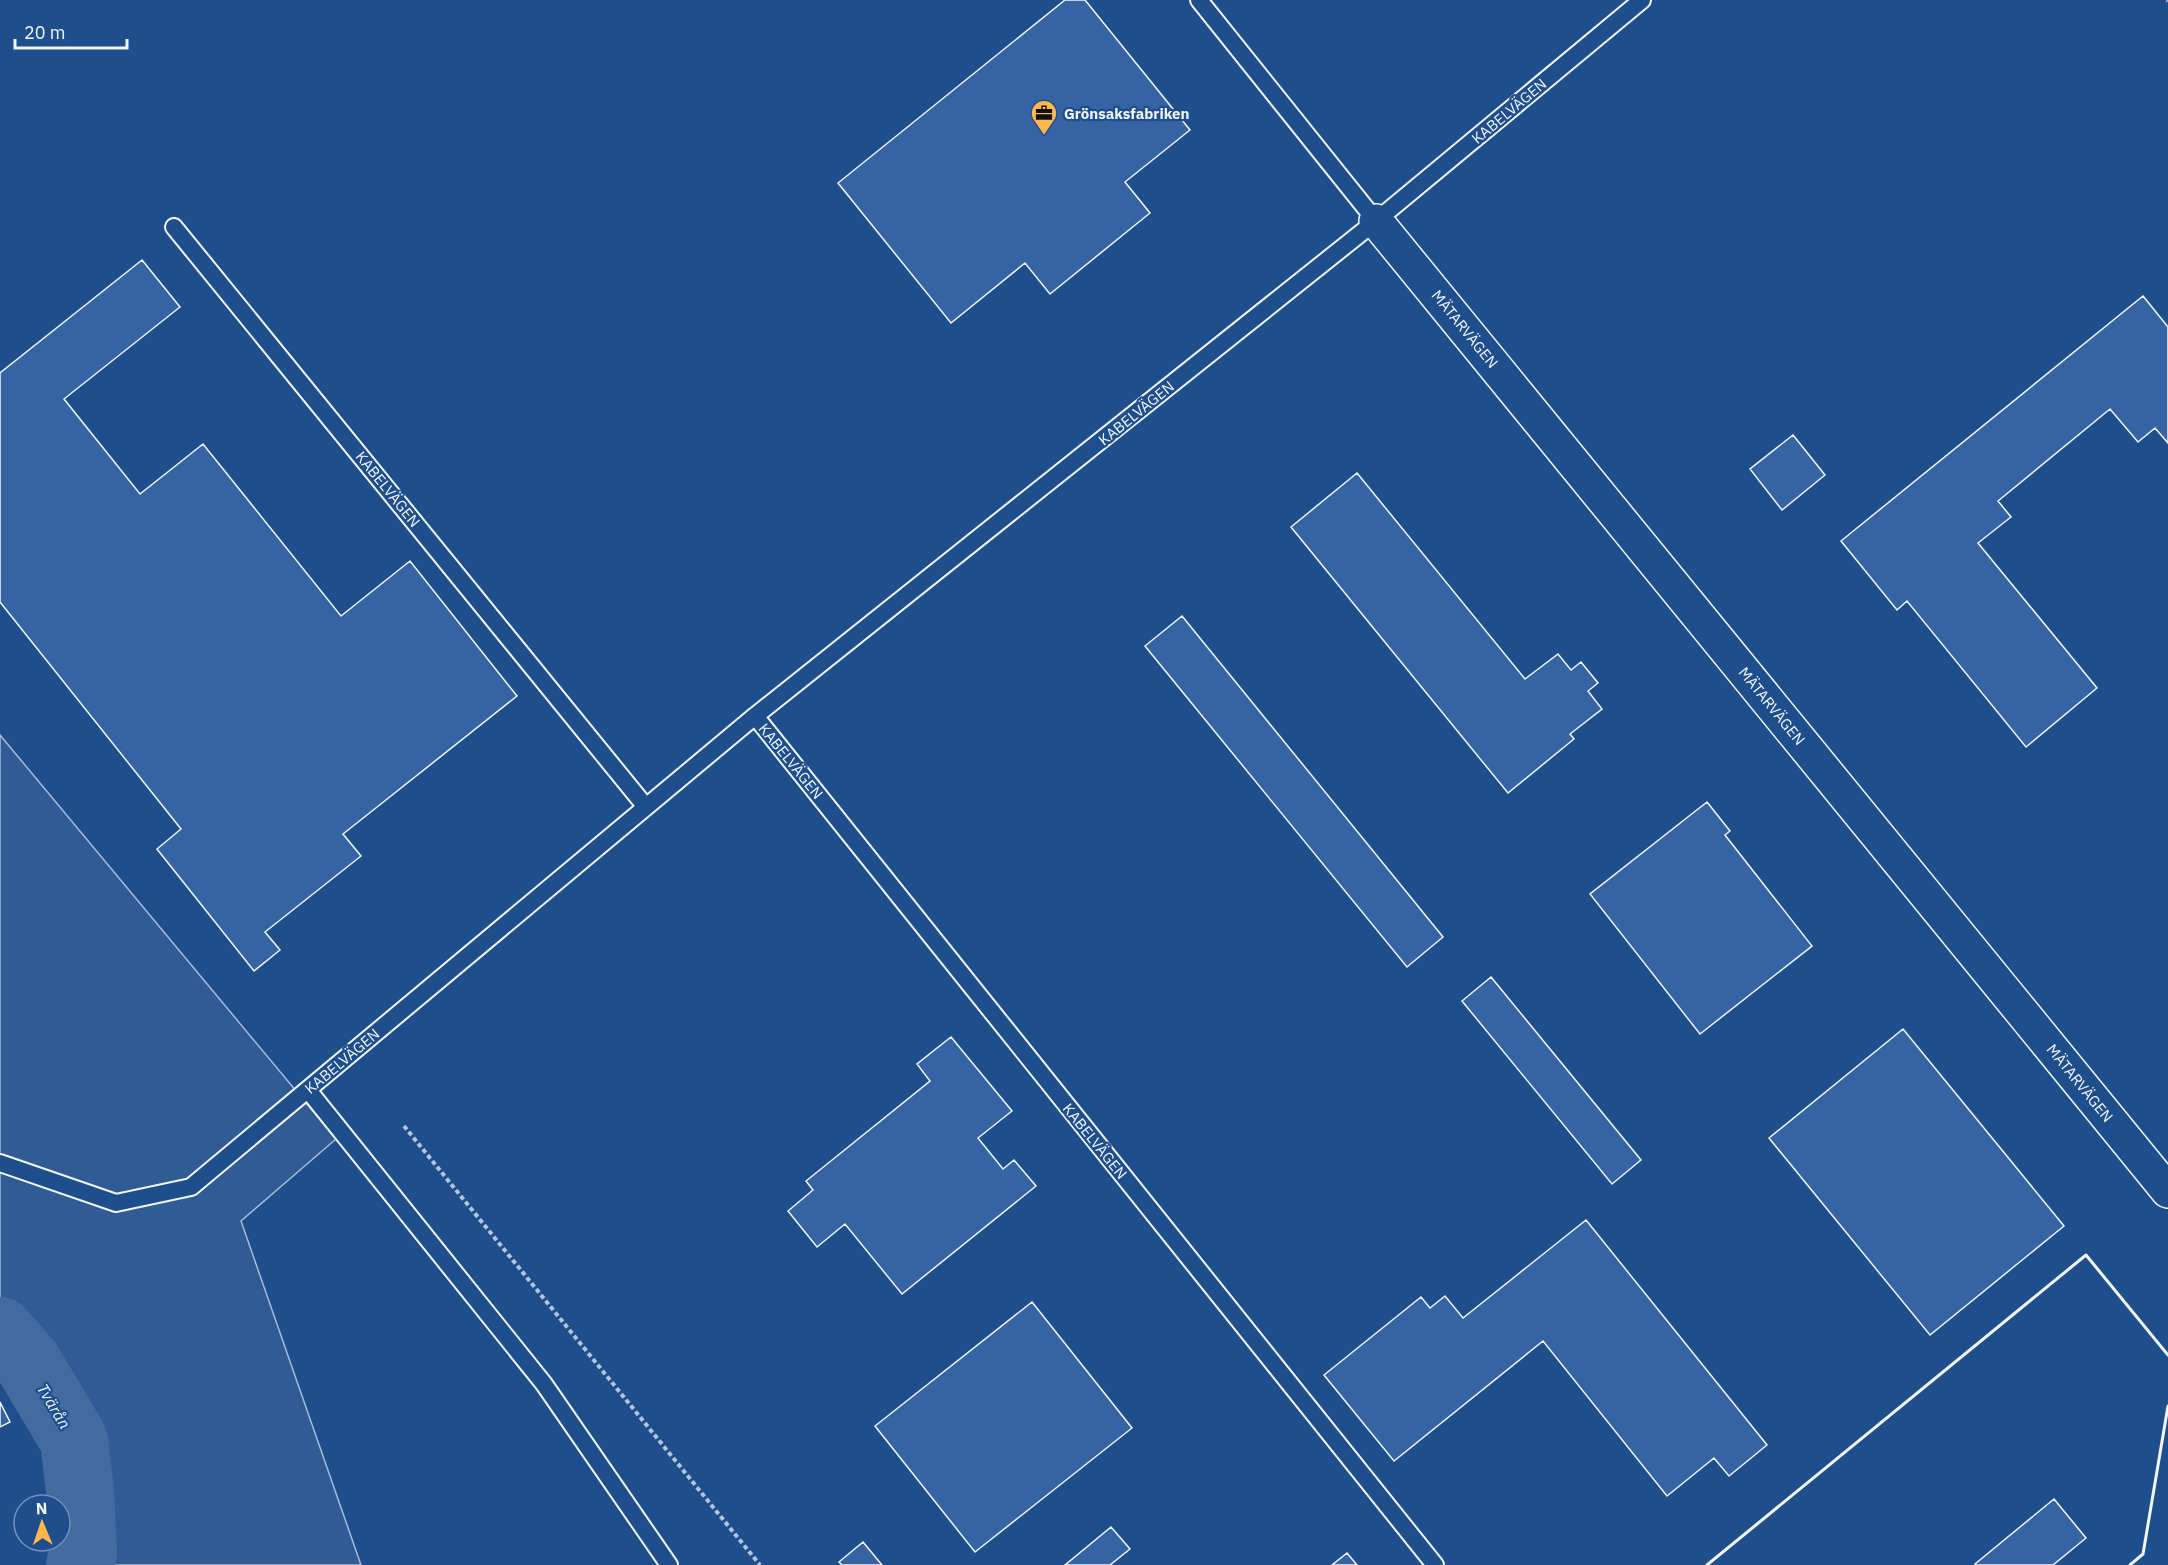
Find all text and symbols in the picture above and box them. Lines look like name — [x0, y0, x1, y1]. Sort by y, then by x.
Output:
scale bar — [15, 12, 128, 50]
text: 20 m — [24, 21, 66, 44]
street label: KABELVÄGEN — [1468, 74, 1550, 148]
office icon: Grönsaksfabriken — [1029, 98, 1059, 136]
place label: Grönsaksfabriken — [1064, 104, 1189, 123]
street label: MÄTARVÄGEN — [1428, 286, 1502, 372]
street label: KABELVÄGEN — [1094, 377, 1178, 449]
street label: KABELVÄGEN — [352, 447, 424, 531]
street label: MÄTARVÄGEN — [1735, 663, 1809, 749]
street label: KABELVÄGEN — [755, 719, 827, 803]
street label: KABELVÄGEN — [301, 1024, 383, 1098]
street label: MÄTARVÄGEN — [2043, 1040, 2117, 1126]
street label: KABELVÄGEN — [1059, 1099, 1131, 1183]
water label: Tvärån — [33, 1380, 75, 1432]
north arrow — [12, 1493, 72, 1553]
text: N — [35, 1498, 48, 1518]

